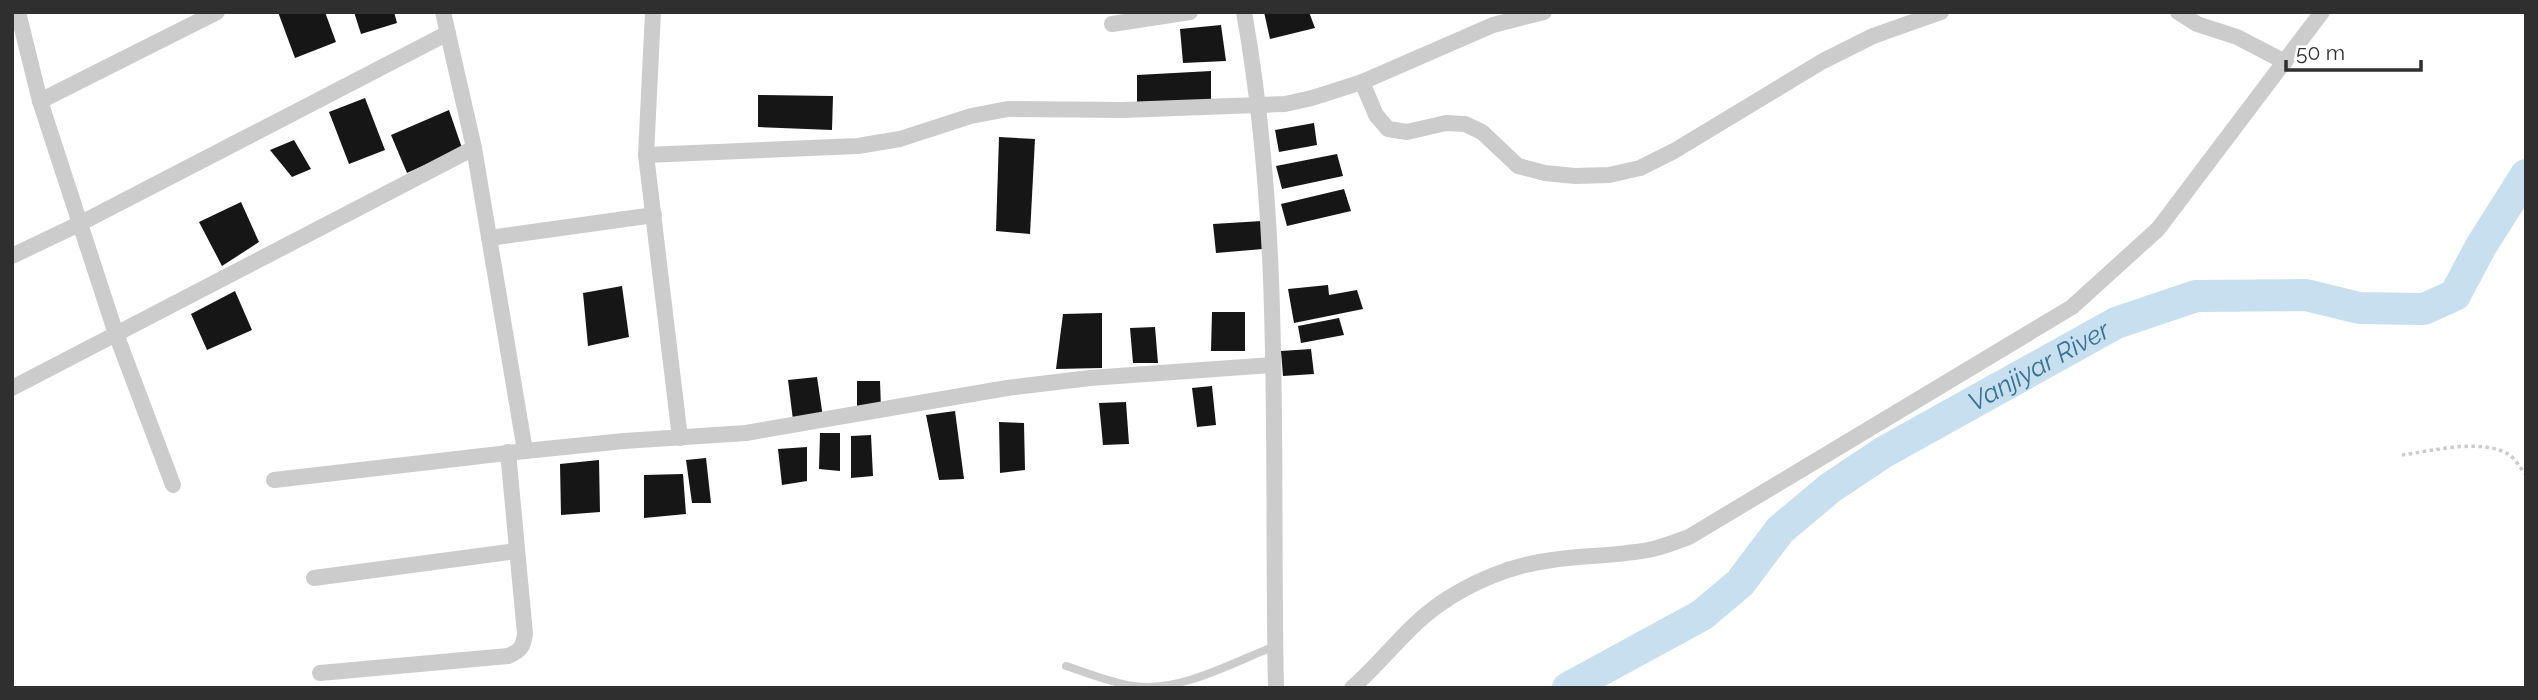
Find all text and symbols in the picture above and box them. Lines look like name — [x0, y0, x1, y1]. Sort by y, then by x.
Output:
scale bar — [2286, 28, 2421, 72]
text: 50 m — [2296, 40, 2345, 65]
water label: Vanjiyar River — [1963, 314, 2116, 417]

